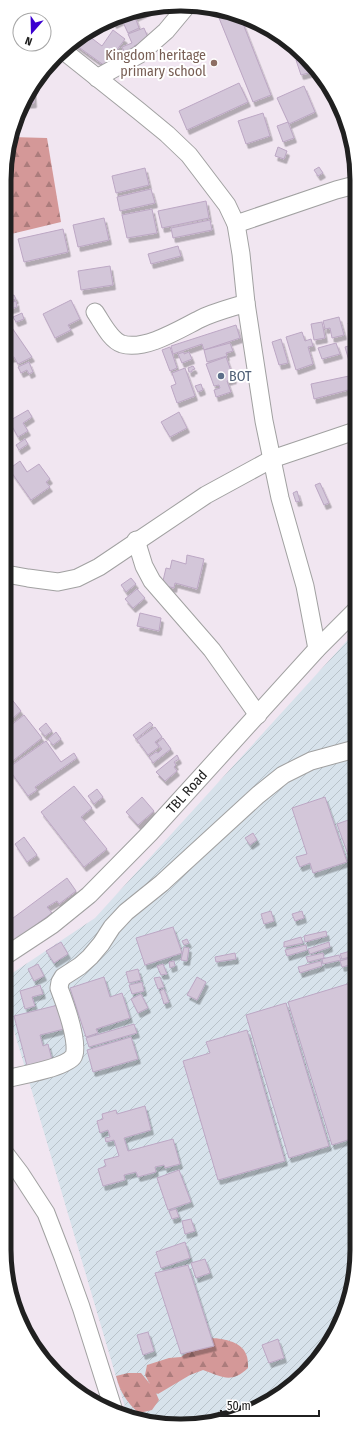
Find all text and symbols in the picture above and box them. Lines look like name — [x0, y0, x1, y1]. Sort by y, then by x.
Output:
north arrow — [12, 12, 52, 52]
text: N — [23, 34, 34, 48]
place label: Kingdom heritage primary school — [105, 47, 206, 80]
marker: Kingdom heritage primary school — [209, 58, 219, 68]
place label: BOT — [229, 368, 252, 385]
marker: BOT — [216, 371, 226, 381]
street label: TBL Road — [163, 767, 211, 817]
scale bar — [221, 1392, 319, 1418]
text: 50 m — [227, 1399, 251, 1413]

